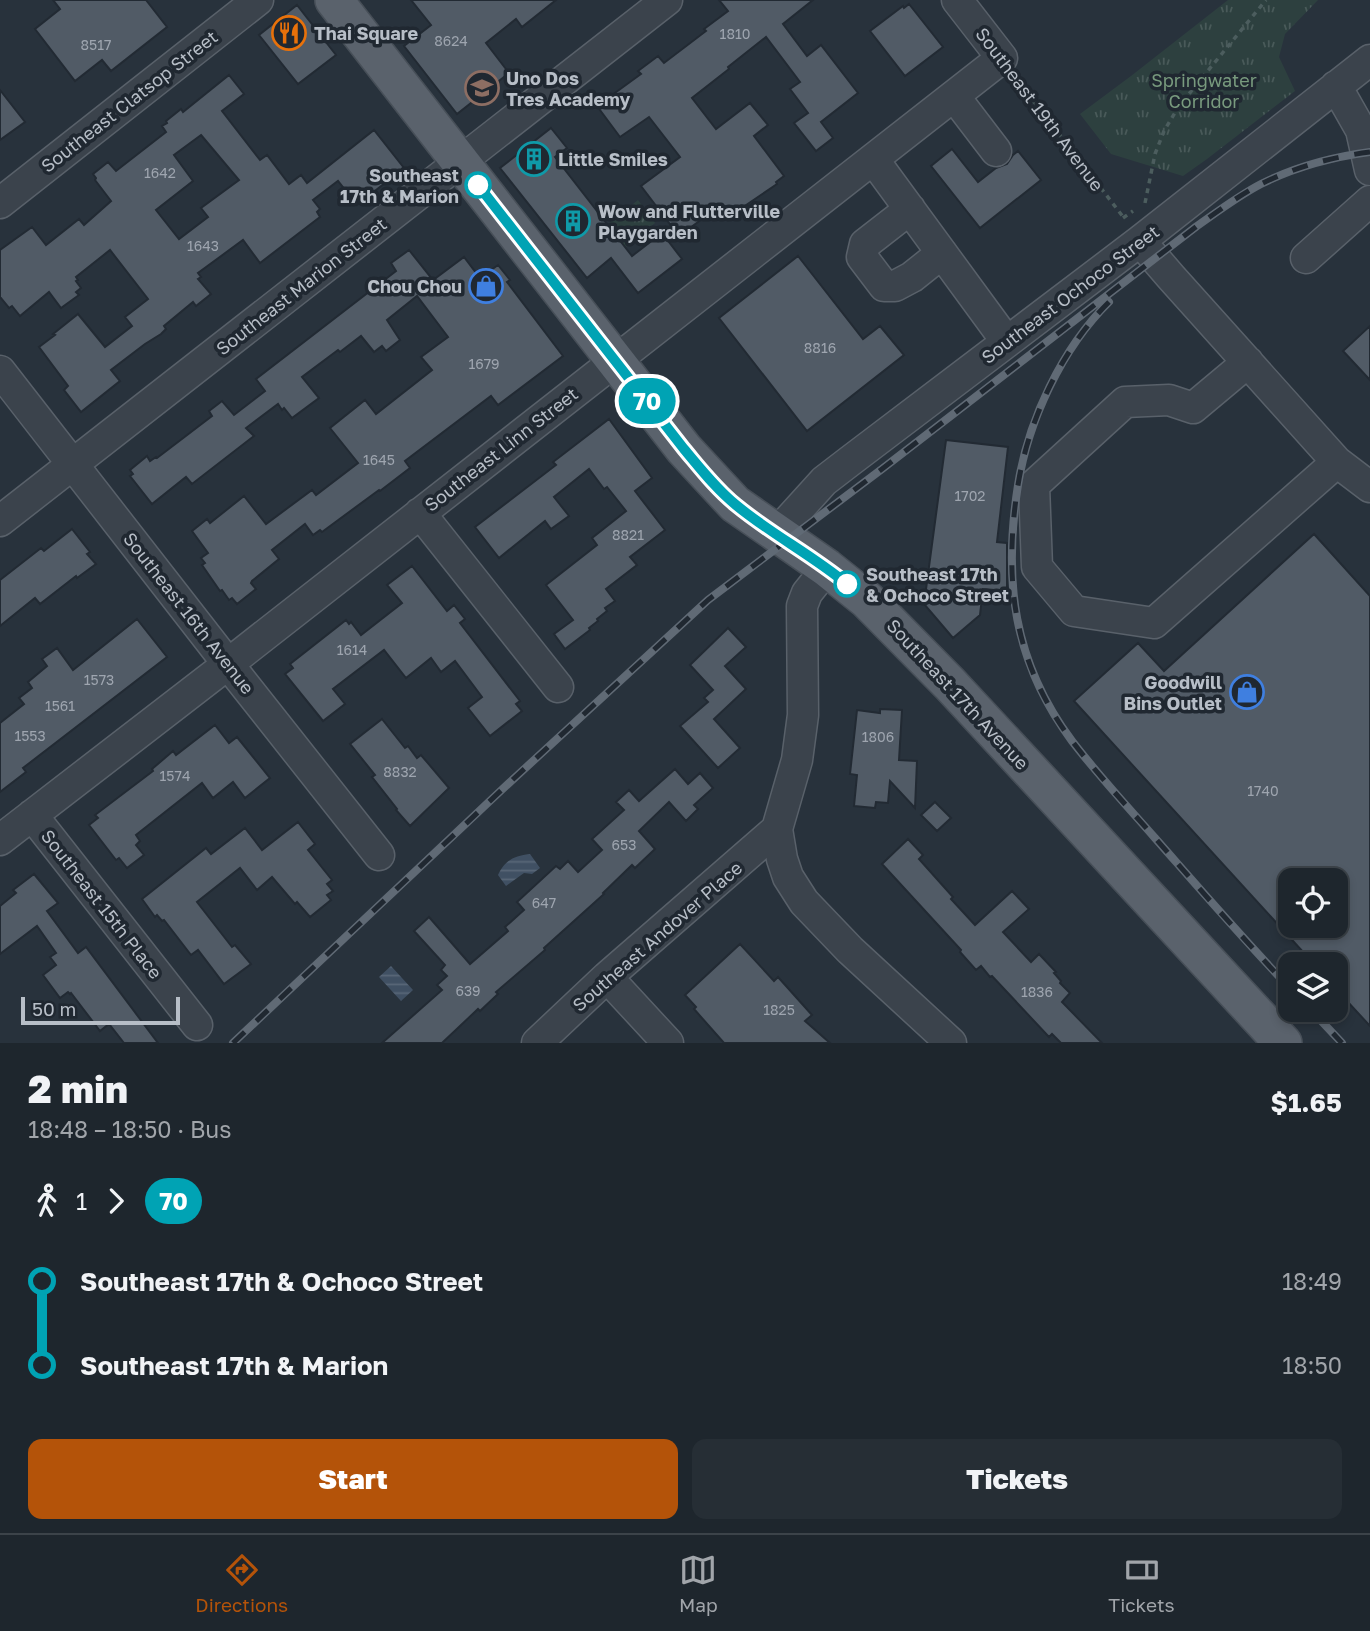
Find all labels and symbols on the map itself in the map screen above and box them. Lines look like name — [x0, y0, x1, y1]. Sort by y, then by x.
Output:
restaurant icon: Thai Square — [270, 14, 308, 52]
place label: Thai Square — [314, 22, 418, 44]
street label: Southeast 19th Avenue — [971, 23, 1109, 195]
street label: Southeast Clatsop Street — [36, 25, 222, 177]
house number: 1810 — [720, 25, 750, 42]
house number: 8624 — [434, 32, 468, 49]
house number: 8517 — [81, 36, 111, 53]
place label: Uno Dos Tres Academy — [506, 67, 630, 110]
school or university icon: Uno Dos Tres Academy — [463, 69, 501, 107]
park label: Springwater Corridor — [1151, 69, 1257, 112]
building icon: Little Smiles — [515, 140, 553, 178]
place label: Little Smiles — [558, 148, 668, 170]
house number: 1642 — [144, 164, 176, 181]
place label: Southeast 17th & Marion — [340, 164, 459, 207]
marker: Southeast 17th & Marion — [465, 172, 491, 198]
place label: Wow and Flutterville Playgarden — [598, 200, 781, 243]
building icon: Wow and Flutterville Playgarden — [554, 202, 592, 240]
street label: Southeast Marion Street — [211, 213, 391, 359]
street label: Southeast Ochoco Street — [977, 220, 1163, 368]
house number: 1643 — [187, 237, 219, 254]
shop icon: Chou Chou — [467, 267, 505, 305]
place label: Chou Chou — [367, 275, 462, 297]
house number: 8816 — [804, 339, 836, 356]
house number: 1679 — [468, 355, 500, 372]
line badge: 70 — [616, 378, 678, 424]
street label: Southeast Linn Street — [420, 382, 582, 516]
house number: 1645 — [363, 451, 395, 468]
house number: 1702 — [954, 487, 986, 504]
house number: 8821 — [612, 526, 644, 543]
street label: Southeast 16th Avenue — [119, 528, 259, 698]
place label: Southeast 17th & Ochoco Street — [866, 563, 1009, 606]
marker: Southeast 17th & Ochoco Street — [834, 571, 860, 597]
street label: Southeast 17th Avenue — [882, 614, 1034, 774]
house number: 1614 — [337, 641, 367, 658]
house number: 1573 — [84, 671, 114, 688]
place label: Goodwill Bins Outlet — [1123, 671, 1222, 714]
shop icon: Goodwill Bins Outlet — [1228, 673, 1266, 711]
house number: 1561 — [45, 697, 75, 714]
house number: 1553 — [14, 727, 46, 744]
house number: 1806 — [862, 728, 894, 745]
house number: 8832 — [383, 763, 417, 780]
house number: 1574 — [160, 767, 190, 784]
house number: 1740 — [1247, 782, 1279, 799]
street label: Southeast 15th Place — [37, 825, 167, 983]
house number: 653 — [612, 836, 636, 853]
street label: Southeast Andover Place — [568, 856, 746, 1016]
house number: 647 — [532, 894, 556, 911]
house number: 639 — [455, 982, 481, 999]
house number: 1836 — [1021, 983, 1053, 1000]
scale bar — [21, 994, 180, 1026]
house number: 1825 — [763, 1001, 795, 1018]

